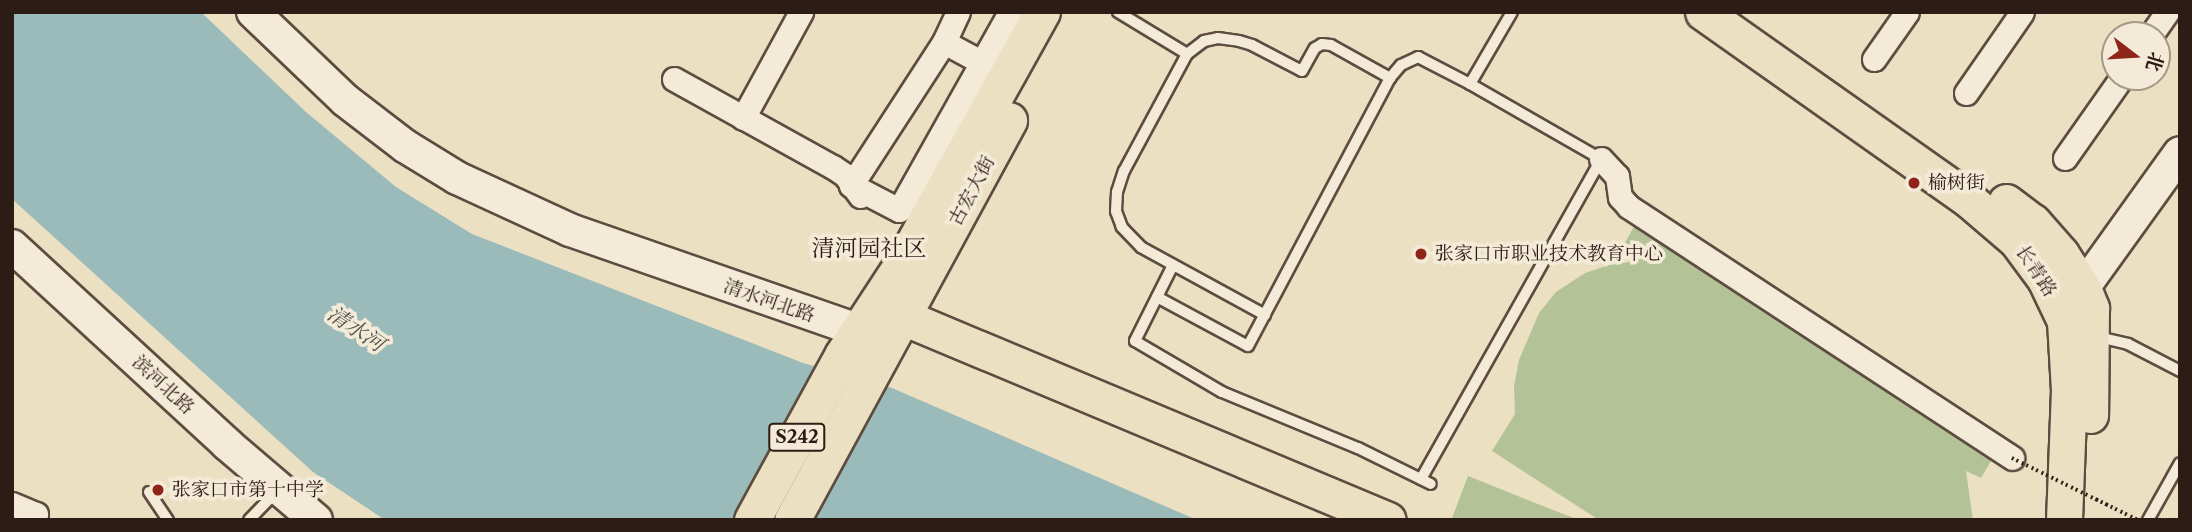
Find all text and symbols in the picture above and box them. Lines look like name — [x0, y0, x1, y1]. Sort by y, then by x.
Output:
north arrow — [2101, 21, 2171, 91]
text: 北 — [2141, 49, 2168, 74]
street label: 古宏大街 — [944, 152, 1000, 230]
place label: 榆树街 — [1928, 172, 1985, 194]
marker: 榆树街 — [1906, 175, 1922, 191]
district label: 清河园社区 — [812, 234, 926, 262]
street label: 长青路 — [2011, 241, 2061, 301]
place label: 张家口市职业技术教育中心 — [1435, 243, 1663, 265]
marker: 张家口市职业技术教育中心 — [1413, 246, 1429, 262]
street label: 清水河北路 — [720, 275, 818, 327]
water label: 清水河 — [323, 301, 389, 357]
street label: 滨河北路 — [127, 351, 199, 419]
road number: S242 — [767, 422, 827, 452]
place label: 张家口市第十中学 — [172, 479, 324, 501]
marker: 张家口市第十中学 — [150, 482, 166, 498]

